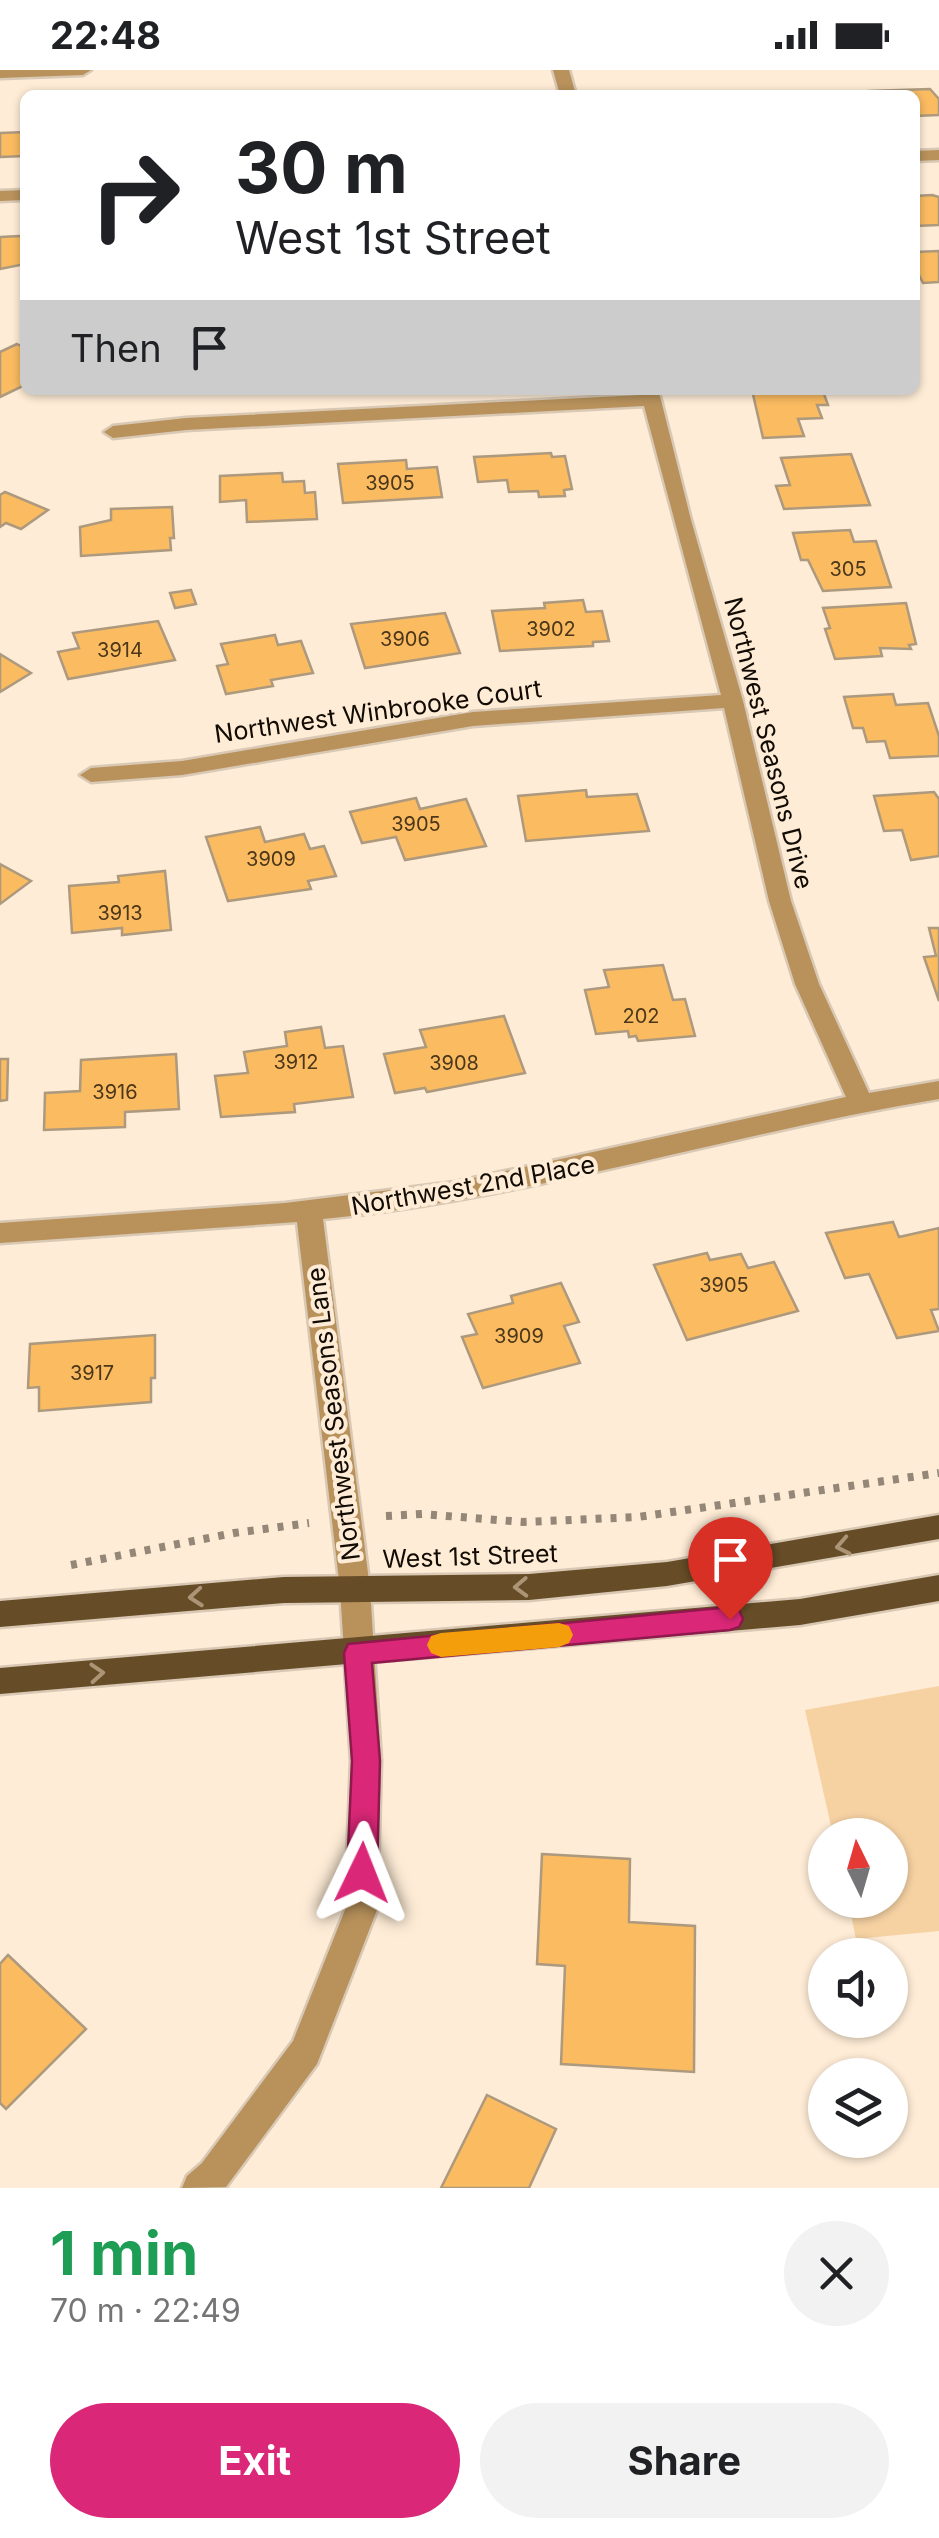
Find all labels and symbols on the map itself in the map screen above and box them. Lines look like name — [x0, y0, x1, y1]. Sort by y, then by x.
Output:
house number: 3905 — [365, 471, 415, 495]
house number: 305 — [829, 557, 867, 581]
street label: Northwest Seasons Drive — [718, 594, 820, 892]
house number: 3902 — [526, 617, 576, 641]
house number: 3906 — [380, 627, 430, 651]
house number: 3914 — [97, 638, 143, 662]
street label: Northwest Winbrooke Court — [212, 673, 544, 749]
house number: 3905 — [391, 812, 441, 836]
house number: 3909 — [246, 847, 296, 871]
house number: 3913 — [97, 901, 143, 925]
house number: 202 — [622, 1004, 660, 1028]
house number: 3912 — [273, 1050, 319, 1074]
house number: 3908 — [429, 1051, 479, 1075]
house number: 3916 — [92, 1080, 138, 1104]
street label: Northwest 2nd Place — [349, 1149, 597, 1221]
street label: Northwest Seasons Lane — [300, 1266, 366, 1562]
house number: 3905 — [699, 1273, 749, 1297]
house number: 3909 — [494, 1324, 544, 1348]
house number: 3917 — [70, 1361, 114, 1385]
pin — [688, 1517, 773, 1620]
one-way arrow — [835, 1534, 852, 1555]
street label: West 1st Street — [382, 1538, 558, 1574]
one-way arrow — [513, 1576, 529, 1597]
one-way arrow — [188, 1586, 204, 1608]
one-way arrow — [90, 1663, 106, 1684]
north arrow — [808, 1818, 908, 1918]
position arrow — [310, 1821, 414, 1925]

